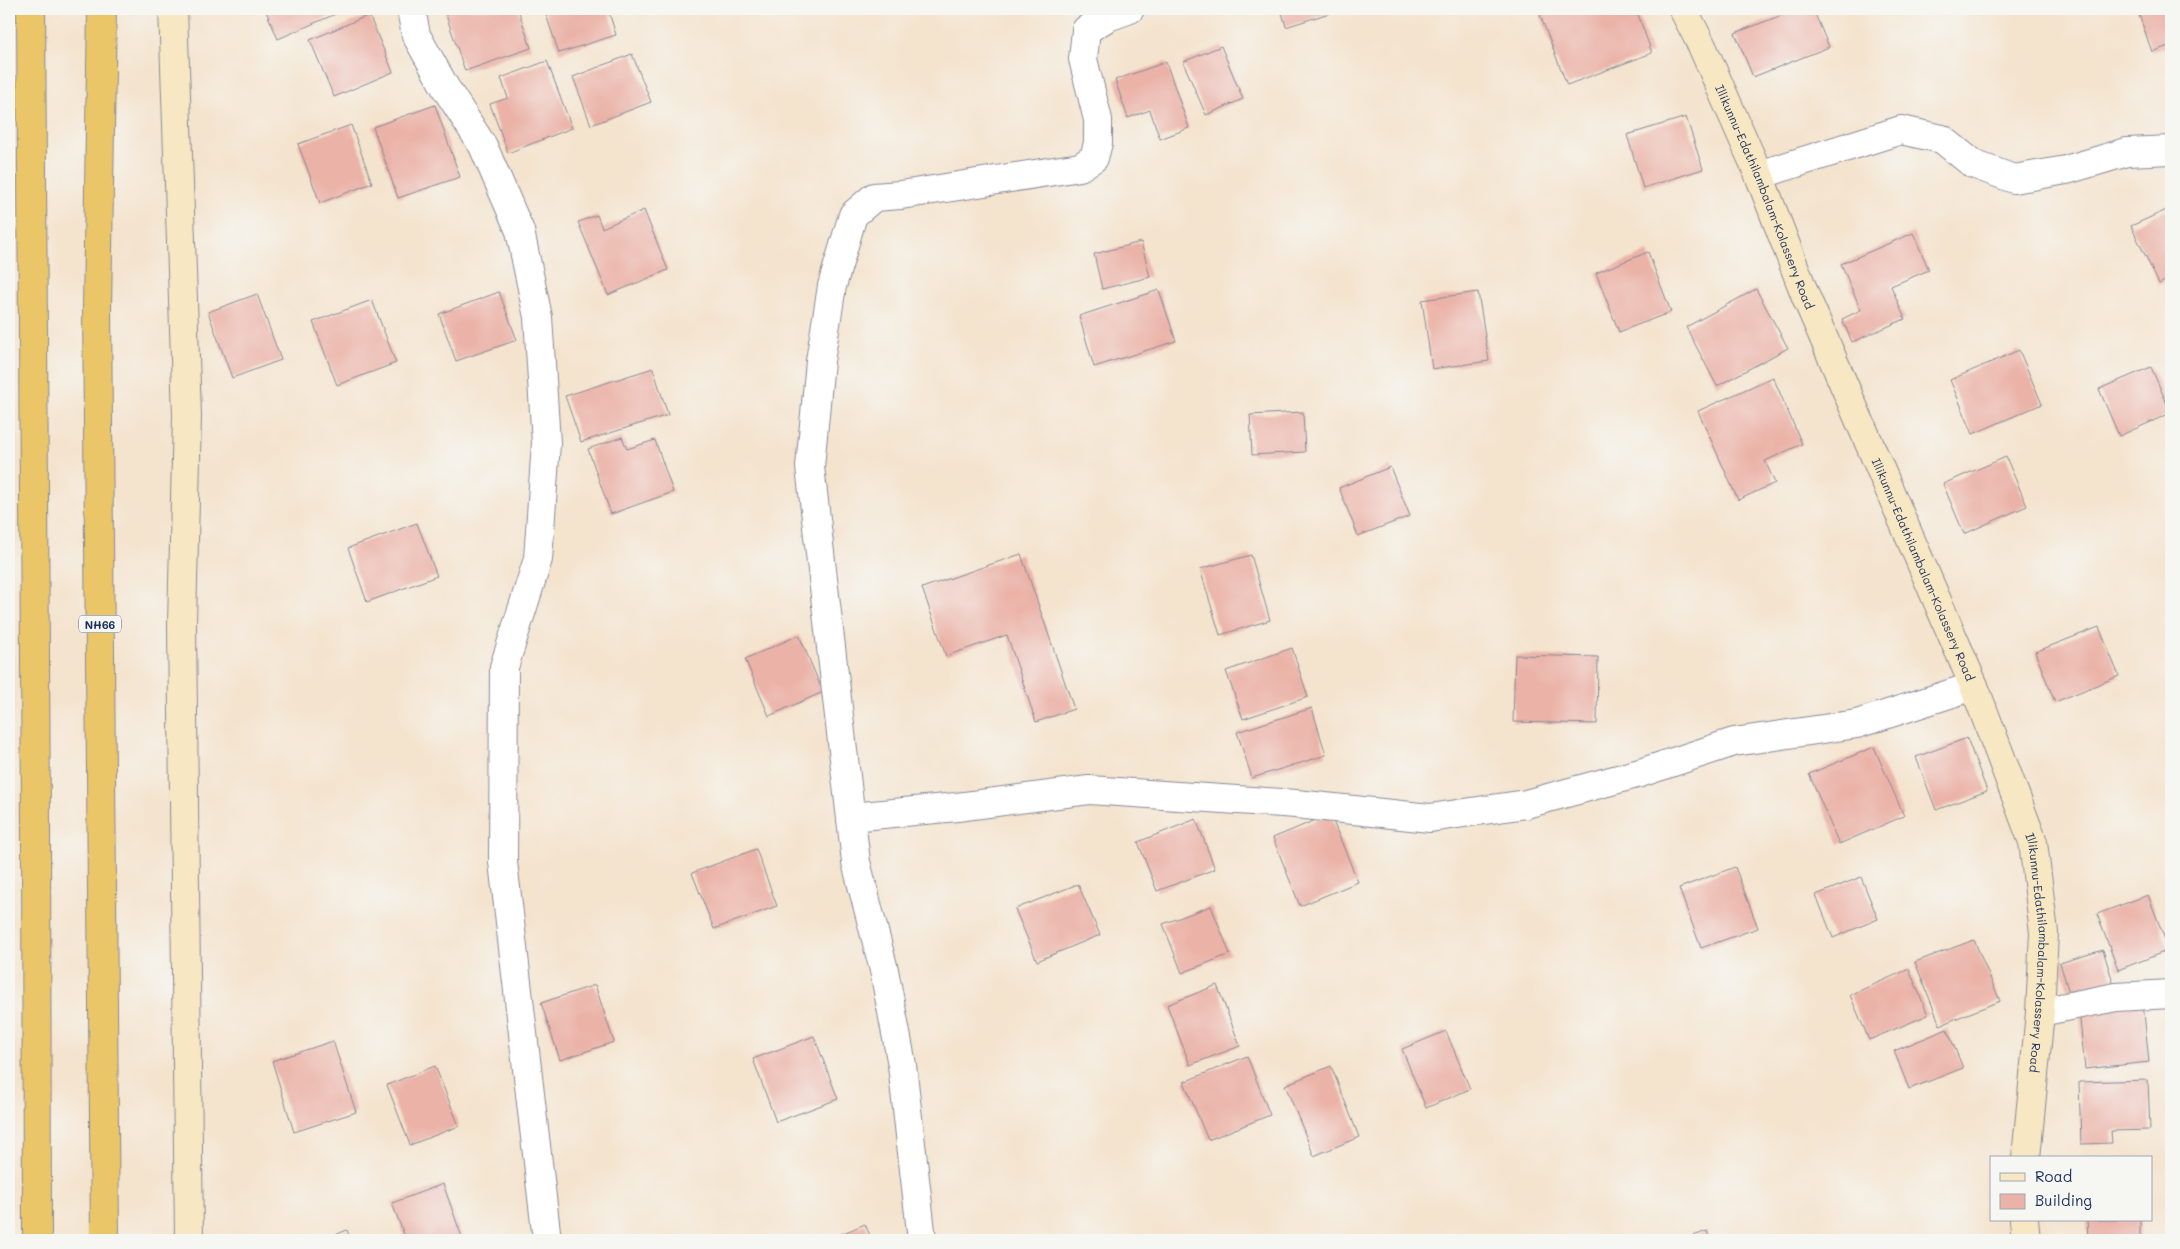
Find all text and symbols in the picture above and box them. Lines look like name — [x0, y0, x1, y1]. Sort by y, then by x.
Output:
street label: Illikunnu-Edathilambalam-Kolassery Road — [1712, 82, 1818, 312]
street label: Illikunnu-Edathilambalam-Kolassery Road — [1868, 455, 1979, 684]
road number: NH66 — [79, 616, 121, 632]
street label: Illikunnu-Edathilambalam-Kolassery Road — [2022, 830, 2052, 1074]
legend — [1990, 1156, 2152, 1222]
text: Road — [2035, 1166, 2072, 1186]
text: Building — [2035, 1190, 2092, 1210]

